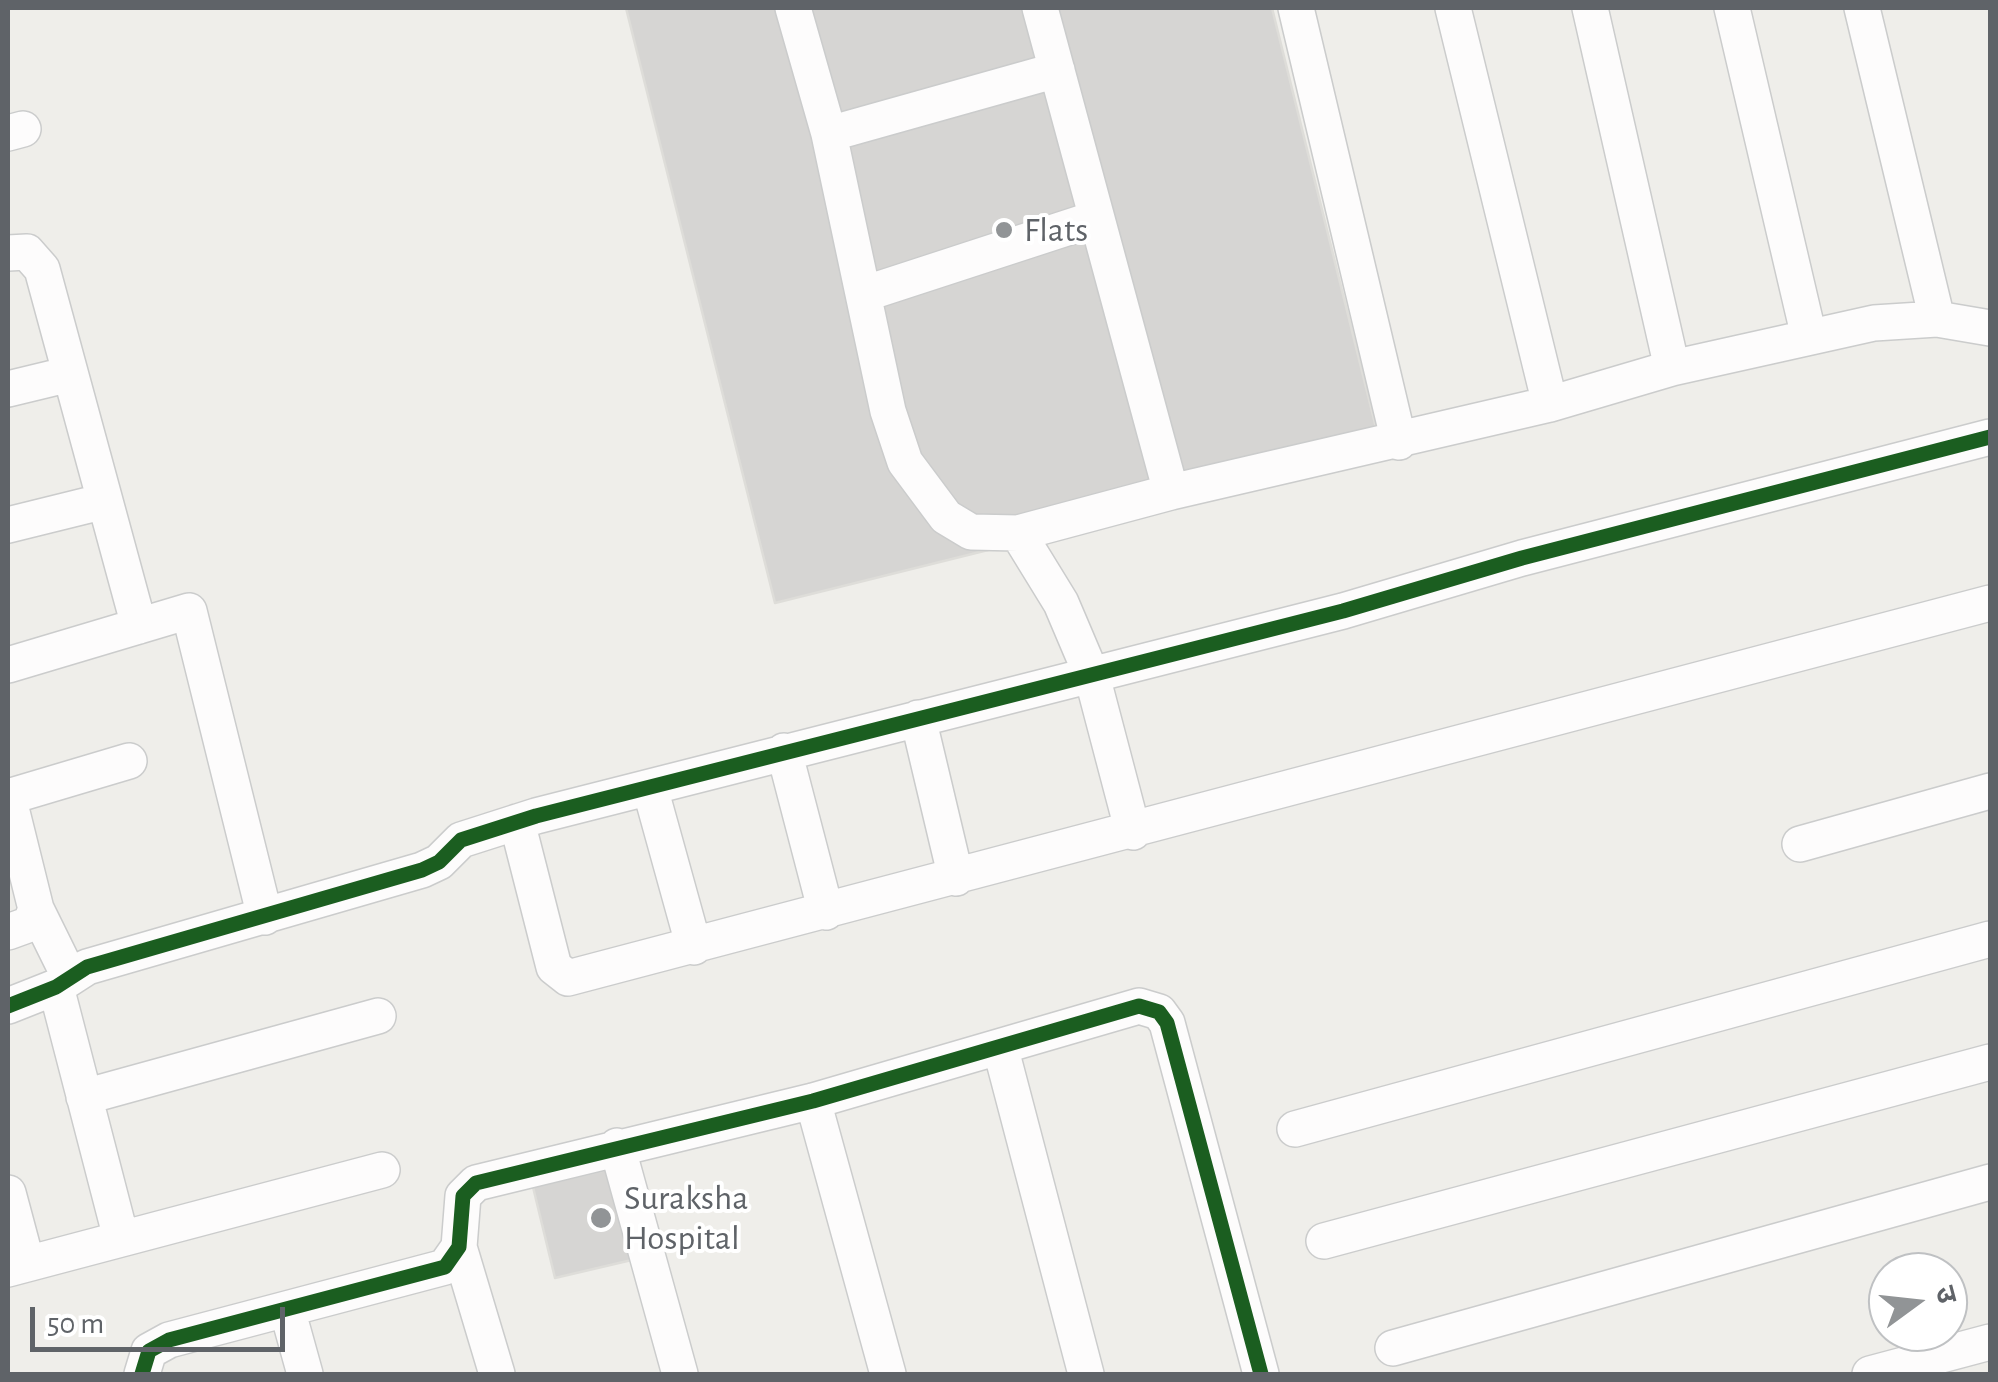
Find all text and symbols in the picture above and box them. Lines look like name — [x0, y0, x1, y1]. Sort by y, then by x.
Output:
place label: Flats — [1024, 209, 1088, 251]
marker: Flats — [993, 219, 1015, 241]
place label: Suraksha Hospital — [624, 1177, 748, 1259]
marker: Suraksha Hospital — [588, 1205, 614, 1231]
north arrow — [1868, 1252, 1968, 1352]
text: उ — [1929, 1283, 1961, 1306]
scale bar — [35, 1287, 290, 1349]
text: 50 m — [47, 1309, 104, 1339]

